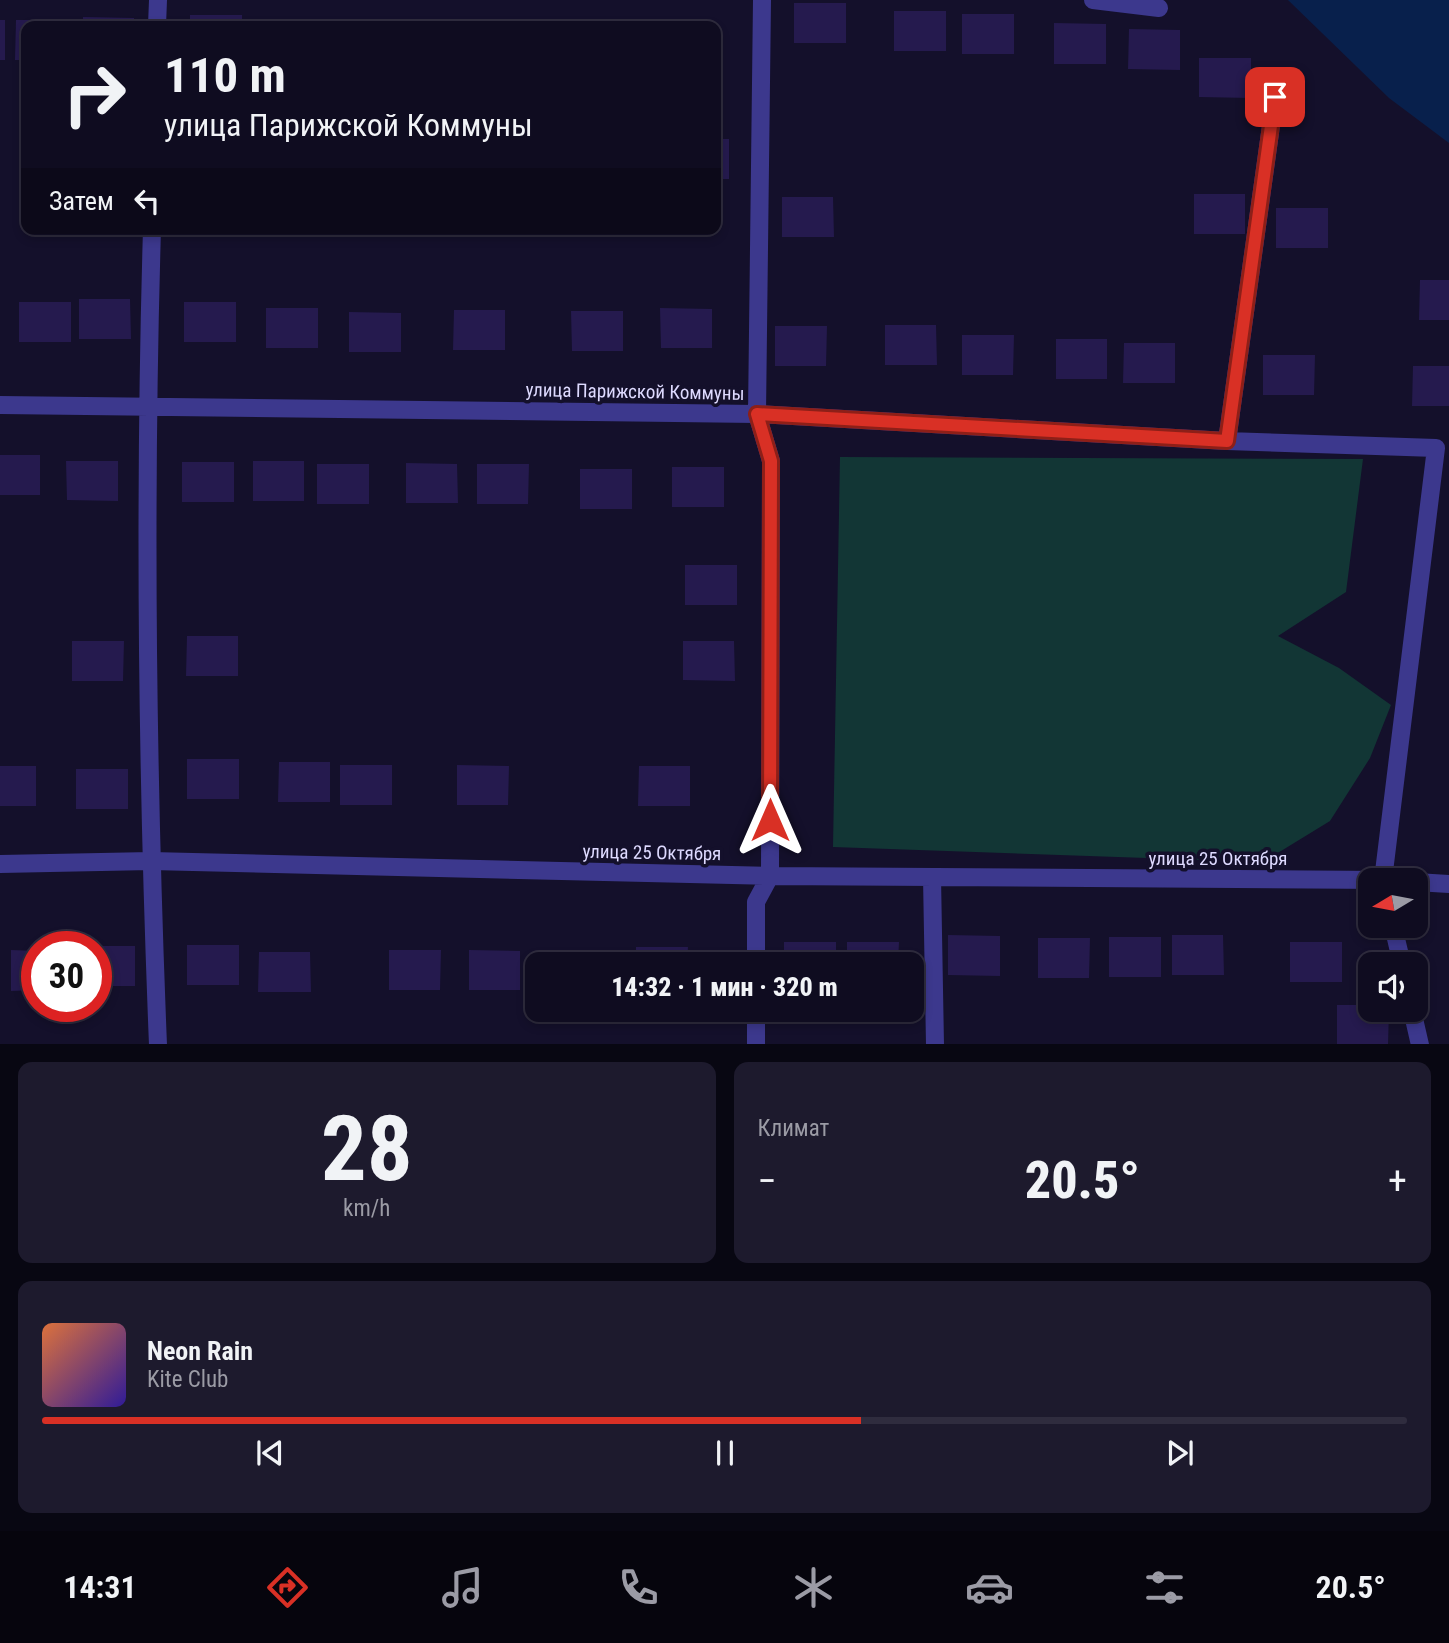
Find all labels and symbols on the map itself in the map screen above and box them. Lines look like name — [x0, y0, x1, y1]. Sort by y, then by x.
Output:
pin — [1245, 67, 1305, 127]
street label: улица Парижской Коммуны — [525, 378, 745, 405]
position arrow — [733, 783, 807, 857]
street label: улица 25 Октября — [582, 840, 722, 865]
street label: улица 25 Октября — [1149, 847, 1287, 870]
north arrow — [1358, 868, 1428, 938]
speed limit sign: 30 — [21, 931, 112, 1022]

